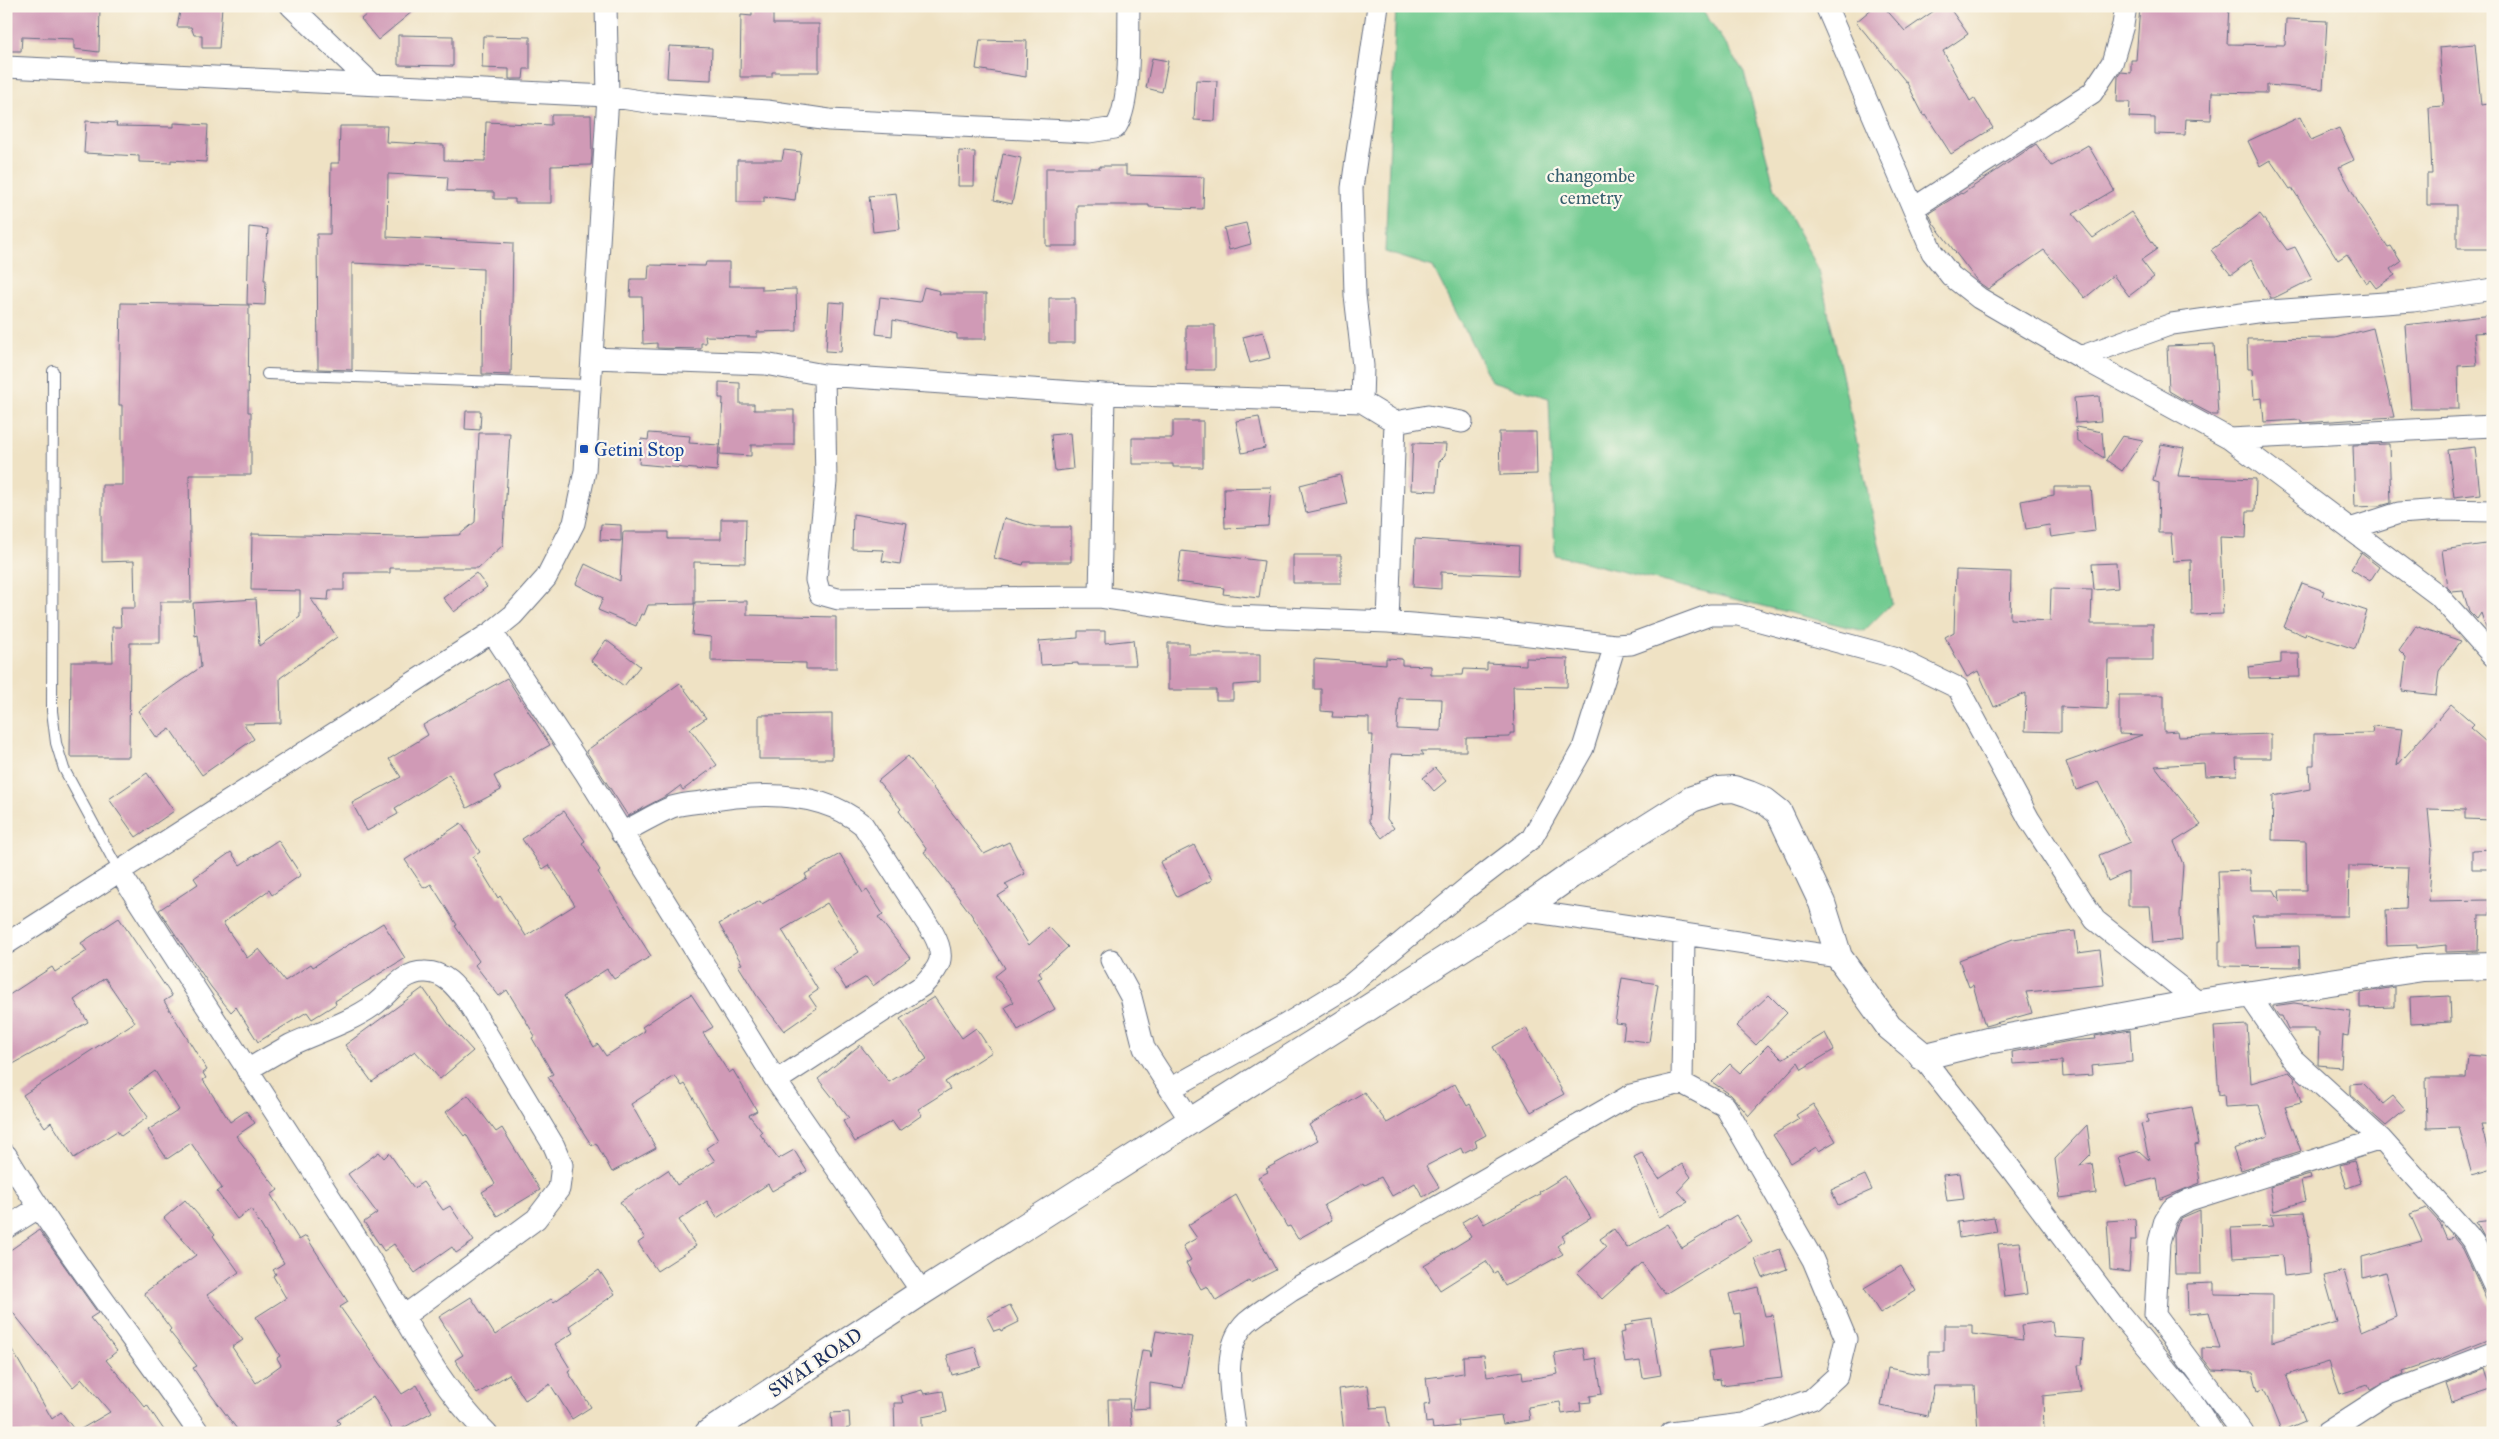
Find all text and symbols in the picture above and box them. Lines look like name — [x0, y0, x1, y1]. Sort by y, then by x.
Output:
park label: changombe cemetry — [1547, 164, 1635, 209]
place label: Getini Stop — [594, 438, 684, 461]
marker: Getini Stop — [578, 443, 590, 455]
street label: SWAI ROAD — [764, 1323, 867, 1402]

